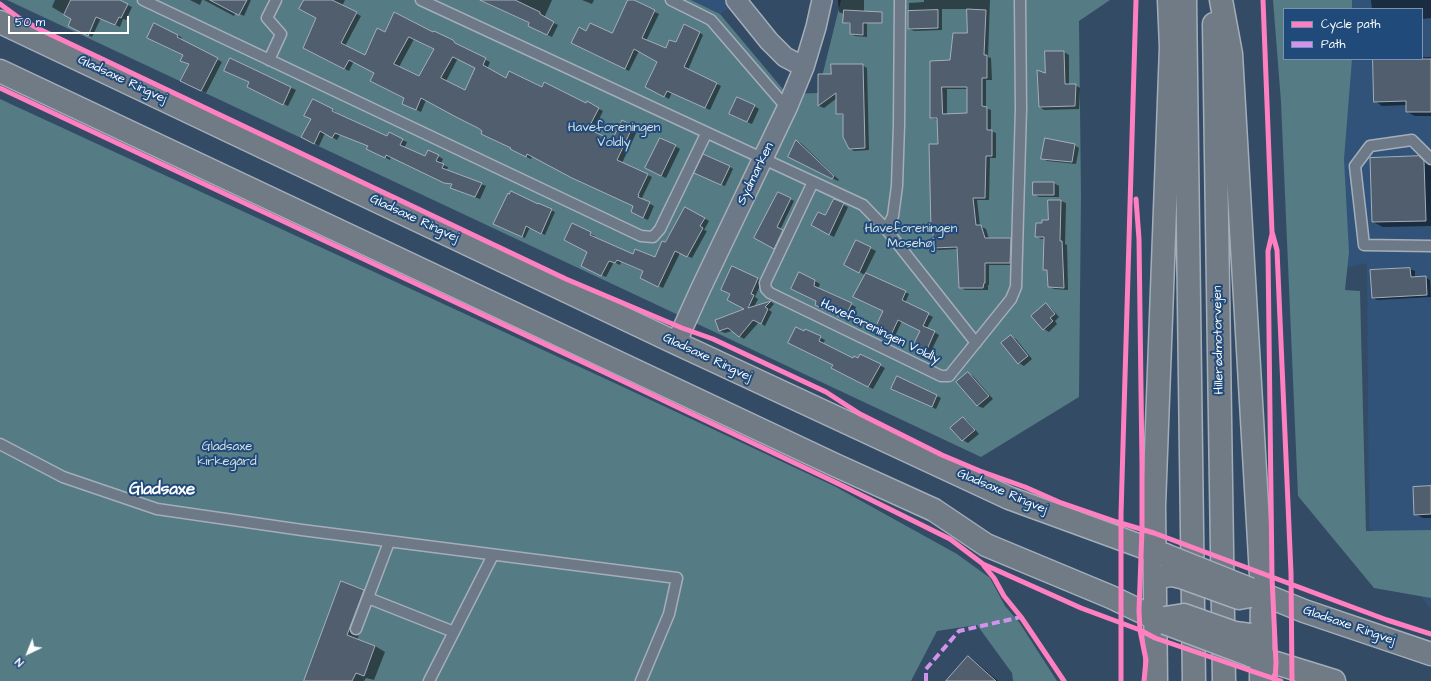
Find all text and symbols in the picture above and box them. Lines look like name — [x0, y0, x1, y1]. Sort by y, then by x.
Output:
scale bar — [10, 8, 131, 34]
legend — [1283, 8, 1423, 60]
text: 50 m — [15, 14, 45, 31]
text: Cycle path — [1321, 16, 1380, 33]
text: Path — [1321, 36, 1346, 53]
street label: Gladsaxe Ringvej — [75, 53, 169, 107]
park label: Haveforeningen Voldly — [568, 120, 660, 151]
street label: Sydmarken — [734, 140, 778, 208]
street label: Gladsaxe Ringvej — [367, 192, 461, 246]
park label: Haveforeningen Mosehøj — [865, 221, 957, 252]
street label: Hillerødmotorvejen — [1210, 285, 1228, 395]
street label: Haveforeningen Voldly — [818, 296, 942, 368]
street label: Gladsaxe Ringvej — [660, 331, 754, 385]
park label: Gladsaxe kirkegård — [197, 439, 257, 470]
street label: Gladsaxe Ringvej — [955, 466, 1049, 518]
district label: Gladsaxe — [129, 480, 195, 500]
street label: Gladsaxe Ringvej — [1301, 603, 1397, 649]
north arrow — [8, 633, 48, 673]
text: N — [12, 654, 27, 670]

